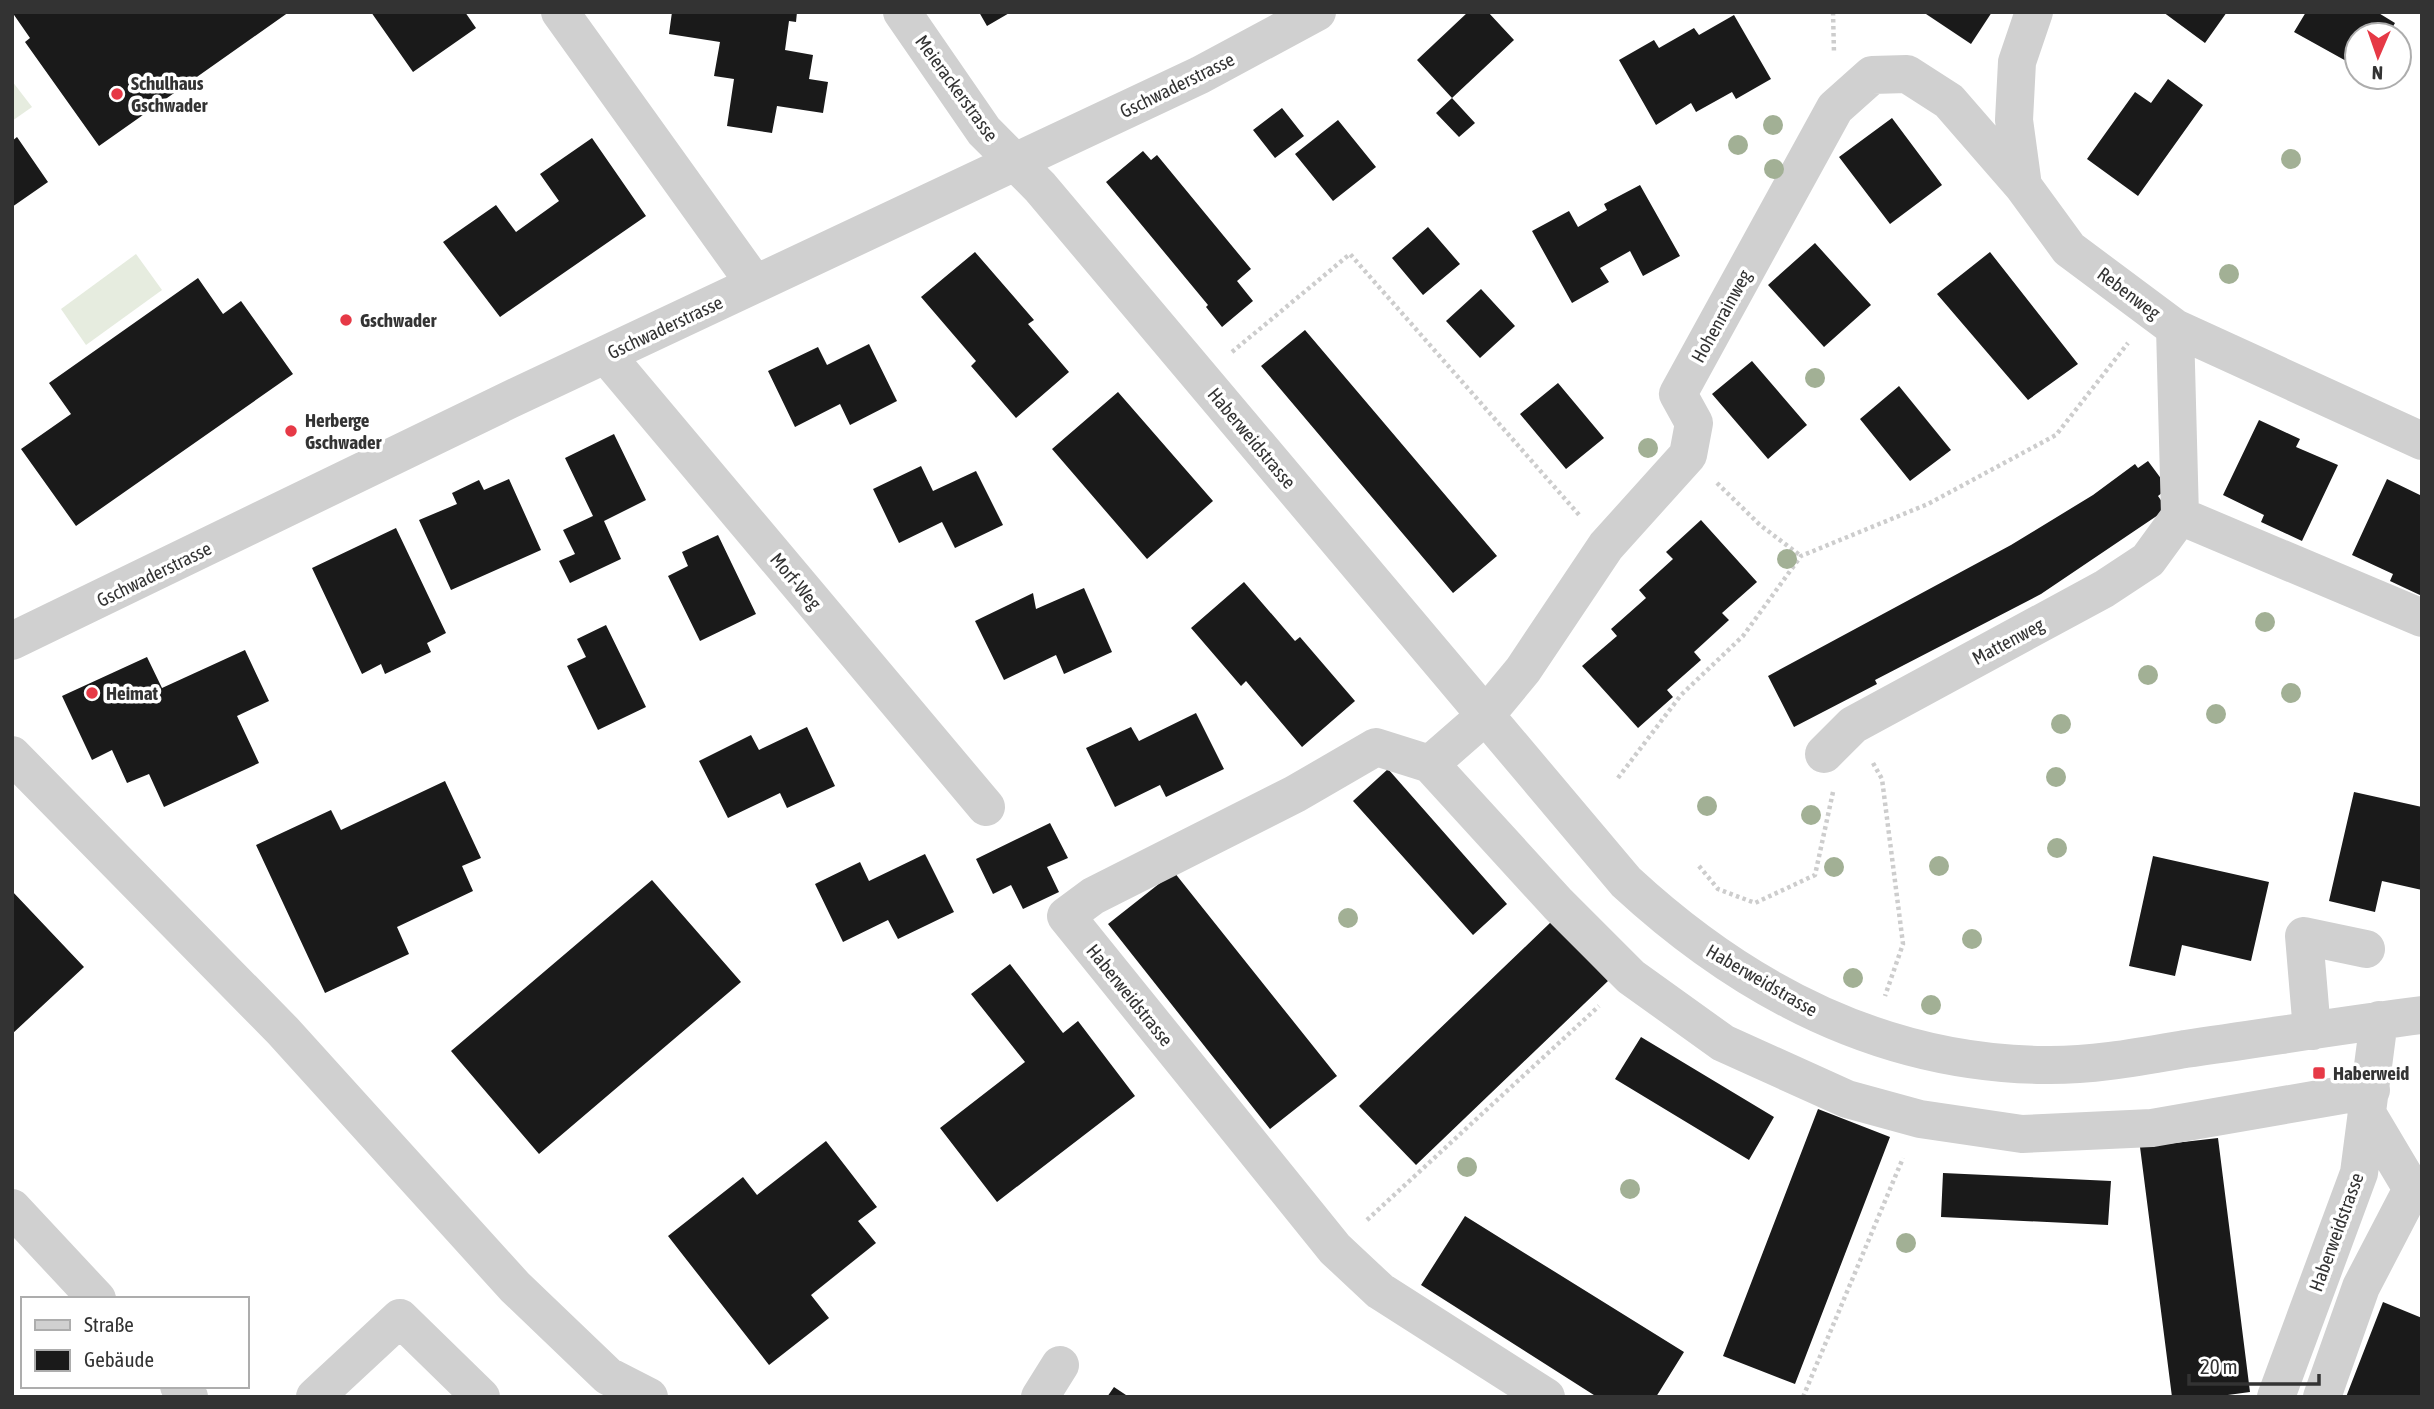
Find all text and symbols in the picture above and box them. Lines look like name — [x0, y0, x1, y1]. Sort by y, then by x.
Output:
north arrow — [2343, 21, 2413, 91]
street label: Meierackerstrasse — [911, 31, 1003, 145]
street label: Gschwaderstrasse — [1116, 48, 1238, 122]
text: N — [2371, 62, 2383, 84]
place label: Schulhaus Gschwader — [131, 72, 208, 116]
marker: Schulhaus Gschwader — [109, 86, 125, 102]
street label: Rebenweg — [2093, 262, 2165, 324]
street label: Hohenrainweg — [1687, 265, 1756, 366]
street label: Gschwaderstrasse — [604, 291, 726, 363]
place label: Gschwader — [360, 309, 437, 331]
marker: Gschwader — [338, 312, 354, 328]
street label: Haberweidstrasse — [1204, 383, 1300, 493]
place label: Herberge Gschwader — [305, 409, 382, 453]
marker: Herberge Gschwader — [283, 423, 299, 439]
street label: Gschwaderstrasse — [93, 537, 215, 611]
street label: Morf-Weg — [766, 548, 827, 614]
street label: Mattenweg — [1968, 613, 2048, 669]
place label: Heimat — [106, 682, 159, 704]
marker: Heimat — [84, 685, 100, 701]
street label: Haberweidstrasse — [1703, 939, 1821, 1021]
street label: Haberweidstrasse — [1082, 940, 1178, 1050]
place label: Haberweid — [2333, 1062, 2409, 1084]
marker: Haberweid — [2311, 1065, 2327, 1081]
street label: Haberweidstrasse — [2304, 1170, 2368, 1294]
legend — [21, 1297, 248, 1388]
text: Straße — [84, 1312, 134, 1336]
scale bar — [2189, 1342, 2318, 1386]
text: Gebäude — [84, 1347, 154, 1371]
text: 20 m — [2200, 1354, 2238, 1378]

